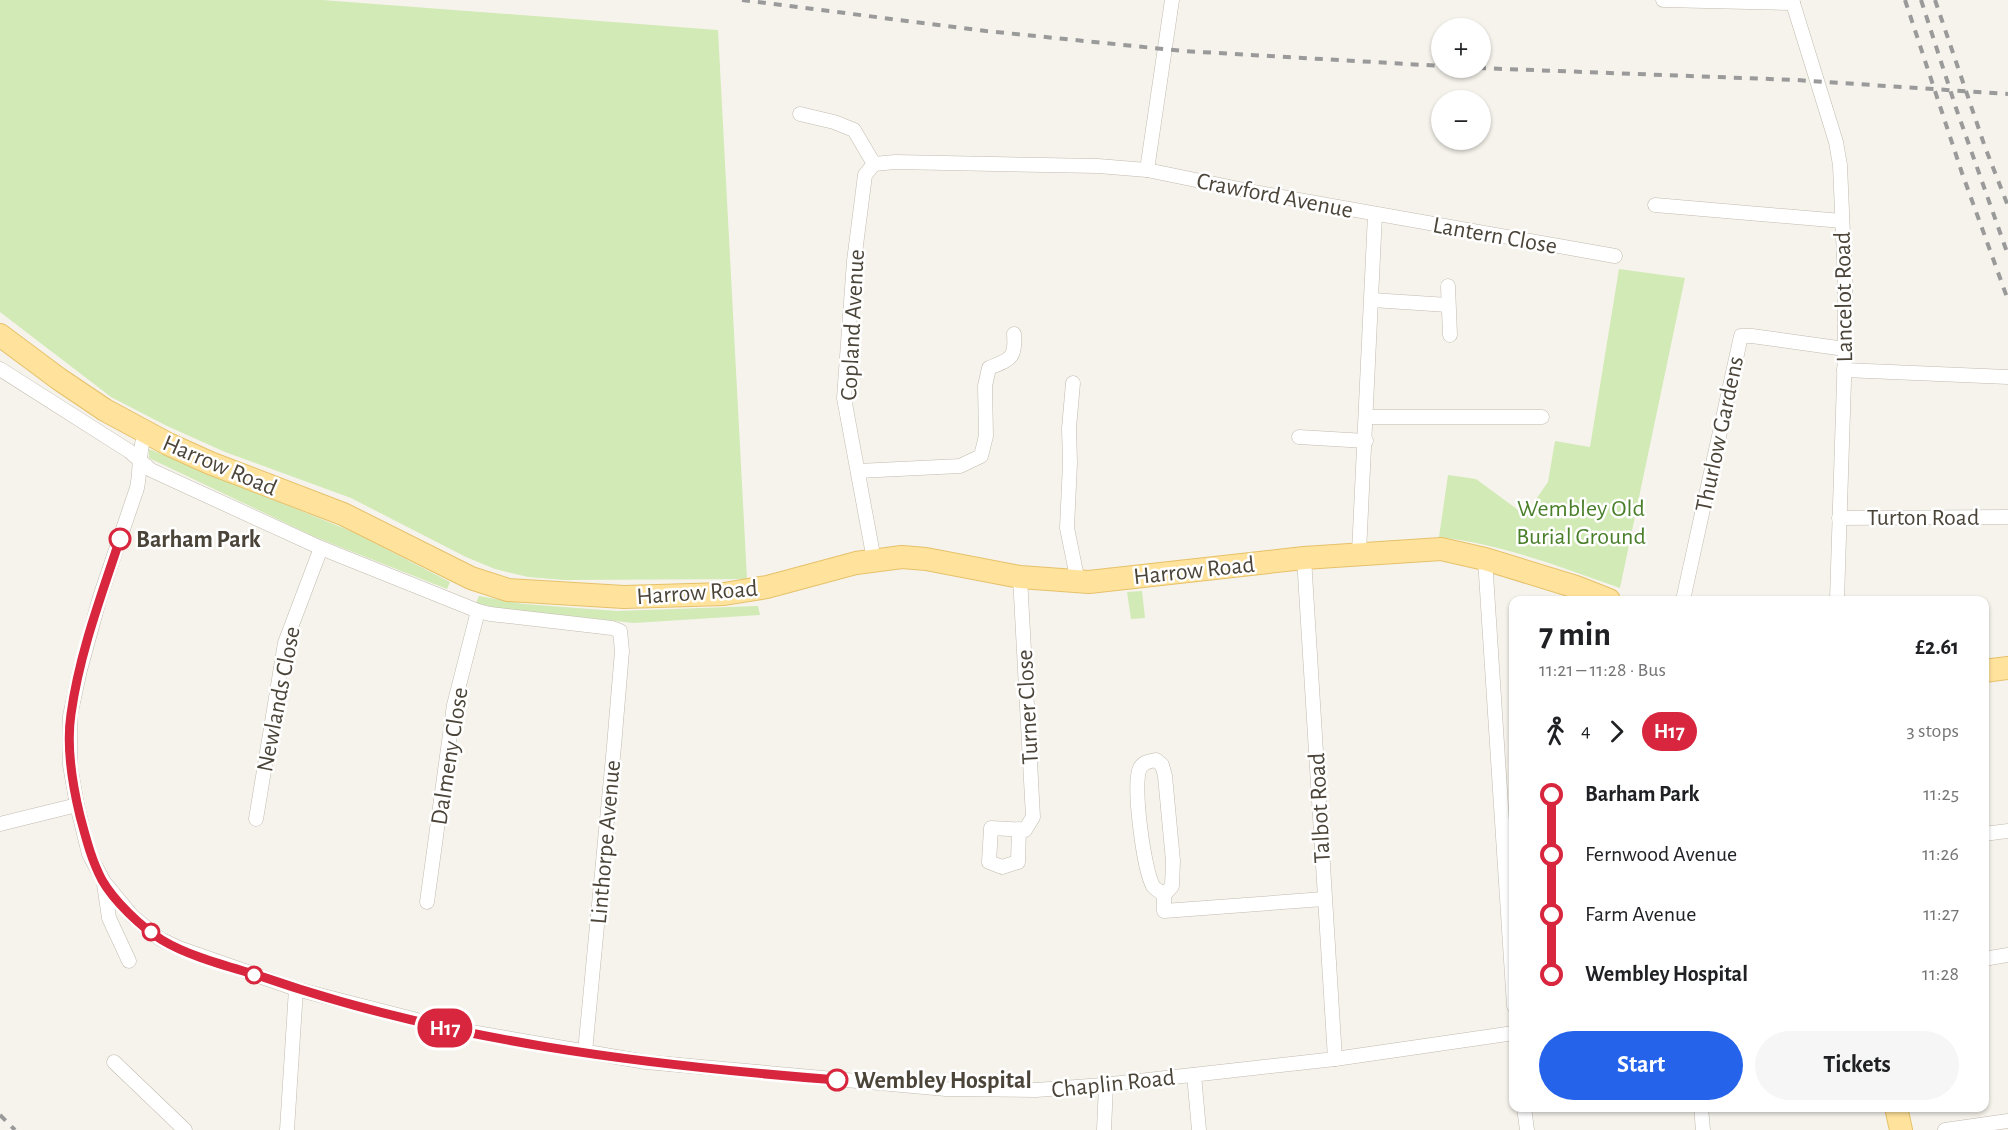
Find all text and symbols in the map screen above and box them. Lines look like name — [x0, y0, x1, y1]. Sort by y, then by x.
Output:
map controls — [1431, 18, 1491, 150]
button: + — [1431, 18, 1491, 78]
button: − — [1431, 90, 1491, 150]
street label: Crawford Avenue — [1195, 169, 1355, 223]
street label: Lantern Close — [1431, 213, 1559, 259]
street label: Lancelot Road — [1831, 231, 1857, 362]
street label: Copland Avenue — [837, 249, 869, 401]
street label: Thurlow Gardens — [1692, 354, 1748, 514]
street label: Harrow Road — [159, 431, 280, 501]
park label: Wembley Old Burial Ground — [1516, 497, 1646, 549]
street label: Turton Road — [1867, 506, 1979, 530]
marker: Barham Park — [109, 528, 131, 550]
place label: Barham Park — [136, 528, 261, 552]
street label: Harrow Road — [1132, 553, 1256, 589]
street label: Harrow Road — [636, 577, 759, 609]
text: 7 min — [1539, 619, 1611, 652]
street label: Newlands Close — [253, 624, 305, 774]
text: £2.61 — [1915, 636, 1959, 658]
street label: Turner Close — [1013, 649, 1043, 765]
text: 11:21 – 11:28 · Bus — [1539, 660, 1666, 680]
street label: Dalmeny Close — [427, 686, 473, 827]
icon: walk — [1539, 715, 1572, 748]
icon: forward — [1600, 715, 1633, 748]
text: 4 — [1581, 721, 1591, 741]
text: H17 — [1654, 721, 1685, 742]
text: 3 stops — [1907, 721, 1959, 741]
street label: Talbot Road — [1305, 752, 1335, 864]
street label: Linthorpe Avenue — [587, 759, 625, 925]
text: Barham Park — [1585, 783, 1699, 805]
text: 11:25 — [1923, 784, 1959, 804]
text: Fernwood Avenue — [1585, 843, 1737, 865]
text: 11:26 — [1922, 844, 1959, 864]
text: Farm Avenue — [1585, 903, 1696, 925]
text: 11:27 — [1923, 904, 1959, 924]
unlabelled marker — [142, 923, 160, 941]
text: Wembley Hospital — [1585, 963, 1748, 985]
text: 11:28 — [1922, 964, 1959, 984]
unlabelled marker — [245, 966, 263, 984]
line badge: H17 — [410, 1008, 480, 1048]
text: H17 — [429, 1018, 461, 1039]
button: Start — [1539, 1031, 1743, 1100]
button: Tickets — [1755, 1031, 1959, 1100]
street label: Chaplin Road — [1050, 1066, 1176, 1102]
marker: Wembley Hospital — [826, 1069, 848, 1091]
place label: Wembley Hospital — [854, 1069, 1032, 1093]

